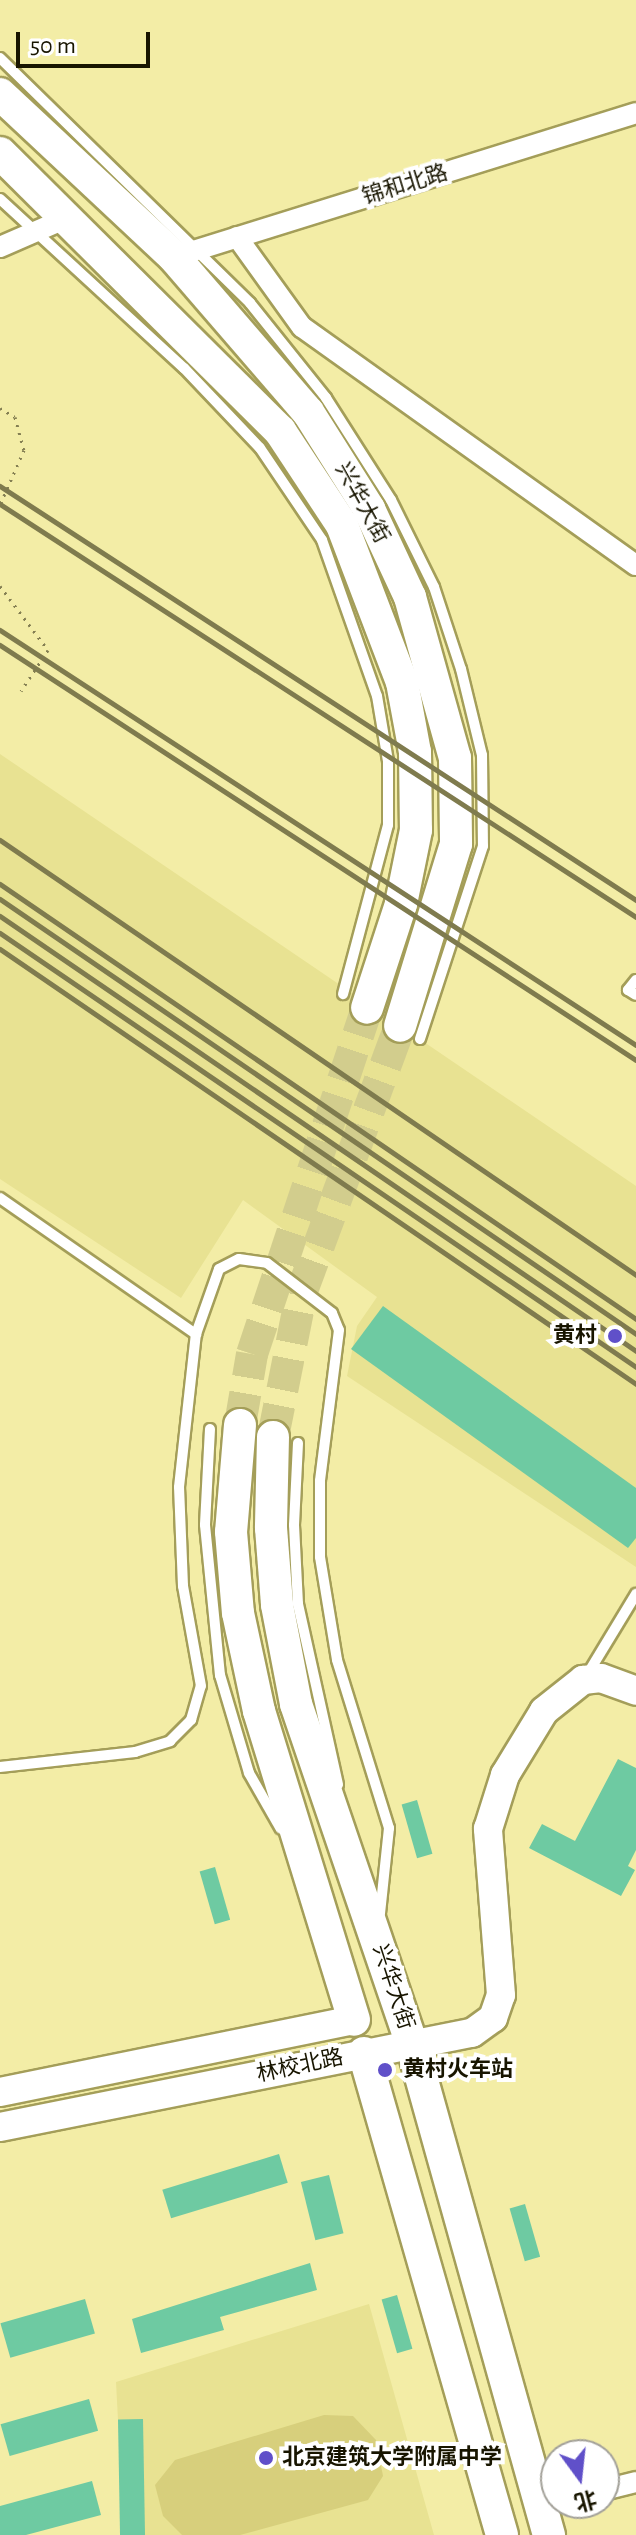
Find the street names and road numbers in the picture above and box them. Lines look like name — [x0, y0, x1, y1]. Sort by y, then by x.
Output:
street label: 锦和北路 — [359, 160, 451, 210]
street label: 兴华大街 — [329, 458, 395, 548]
street label: 兴华大街 — [367, 1941, 419, 2033]
street label: 林校北路 — [254, 2044, 346, 2088]

